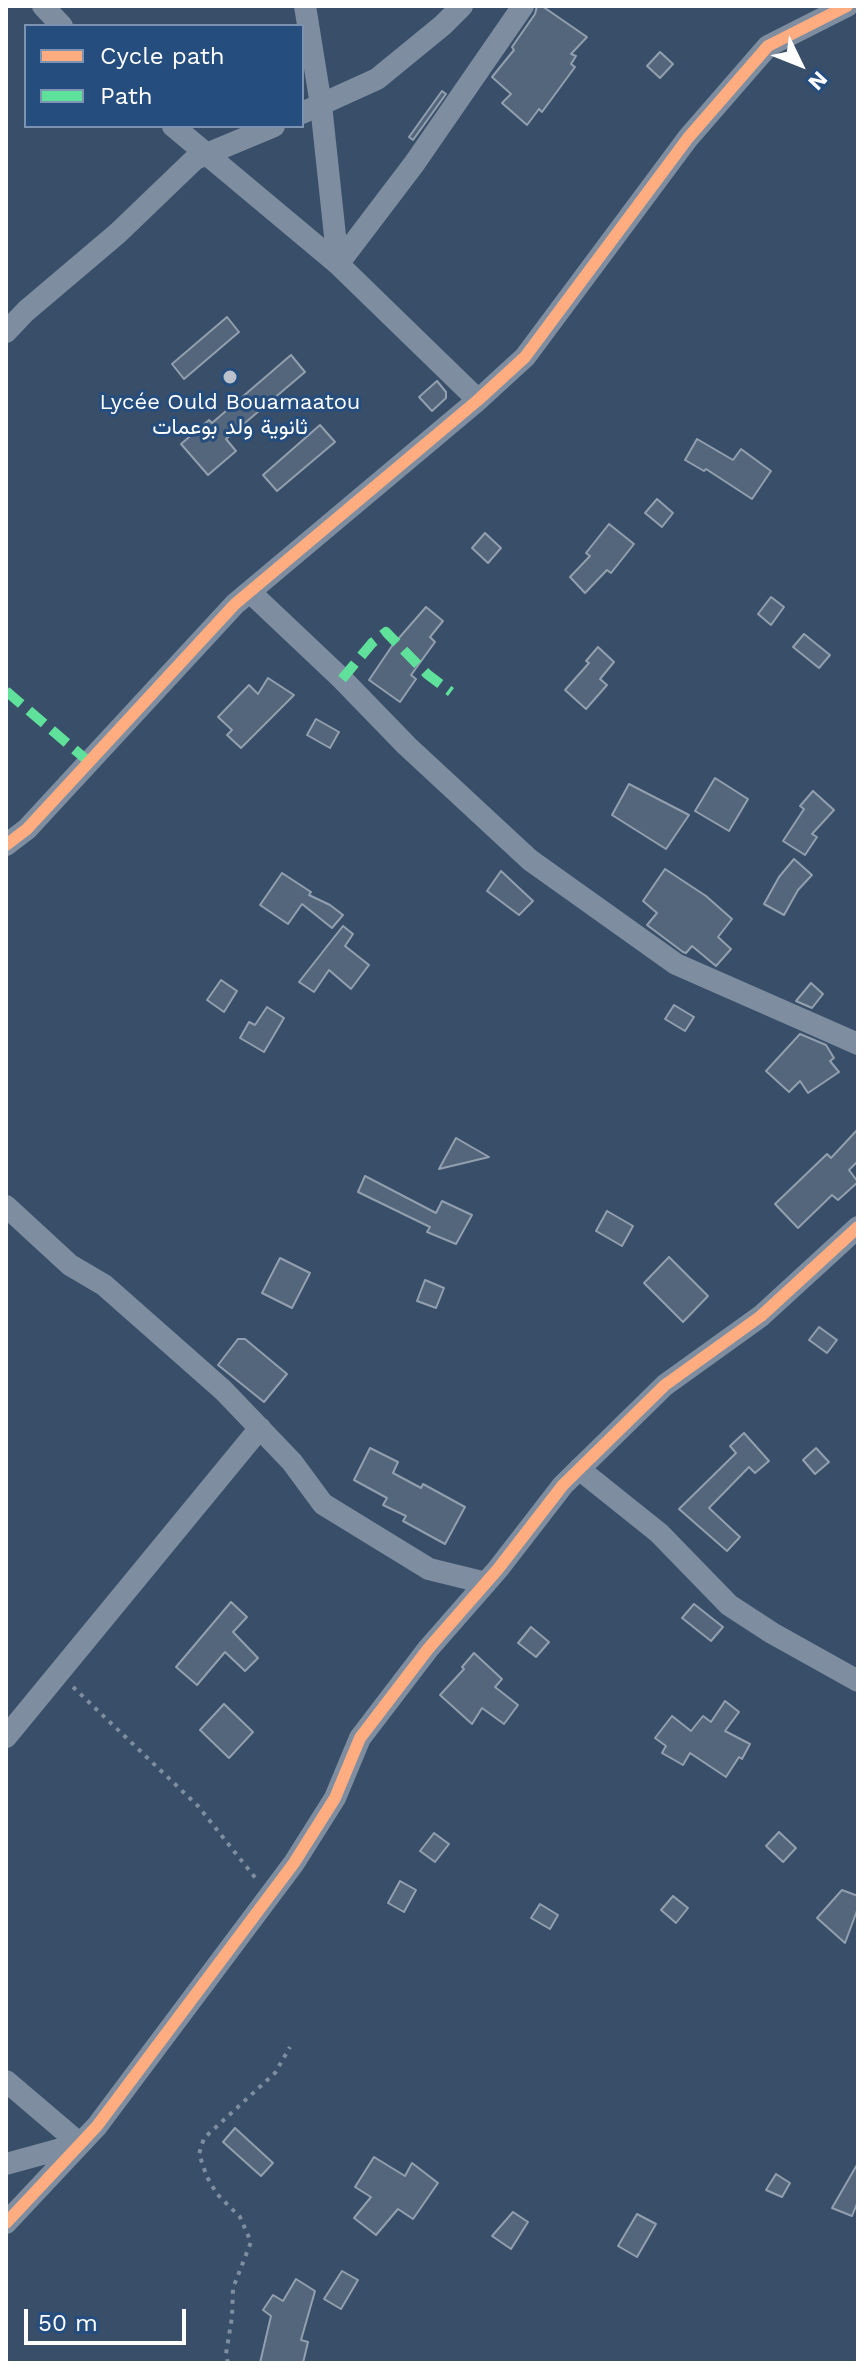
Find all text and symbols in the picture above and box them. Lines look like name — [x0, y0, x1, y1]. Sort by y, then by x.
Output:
legend — [24, 24, 304, 128]
north arrow — [760, 24, 840, 104]
text: Cycle path — [100, 42, 225, 70]
text: N — [803, 66, 833, 95]
text: Path — [100, 82, 153, 110]
marker: Lycée Ould Bouamaatou ثانوية ولد بوعمات — [221, 368, 239, 386]
place label: Lycée Ould Bouamaatou ثانوية ولد بوعمات — [100, 390, 360, 442]
scale bar — [28, 2293, 190, 2343]
text: 50 m — [38, 2309, 98, 2337]

